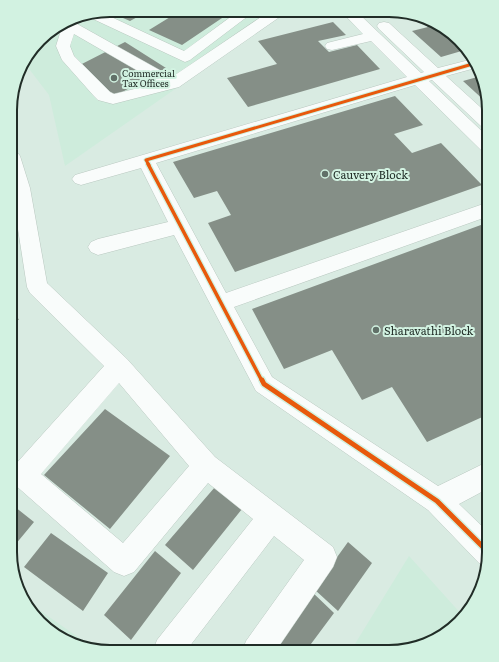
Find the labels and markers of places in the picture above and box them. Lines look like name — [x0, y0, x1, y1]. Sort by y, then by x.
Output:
place label: Commercial Tax Offices — [122, 66, 175, 90]
marker: Commercial Tax Offices — [109, 73, 119, 83]
place label: Cauvery Block — [333, 166, 408, 182]
marker: Cauvery Block — [320, 169, 330, 179]
place label: Sharavathi Block — [384, 322, 474, 338]
marker: Sharavathi Block — [371, 325, 381, 335]

